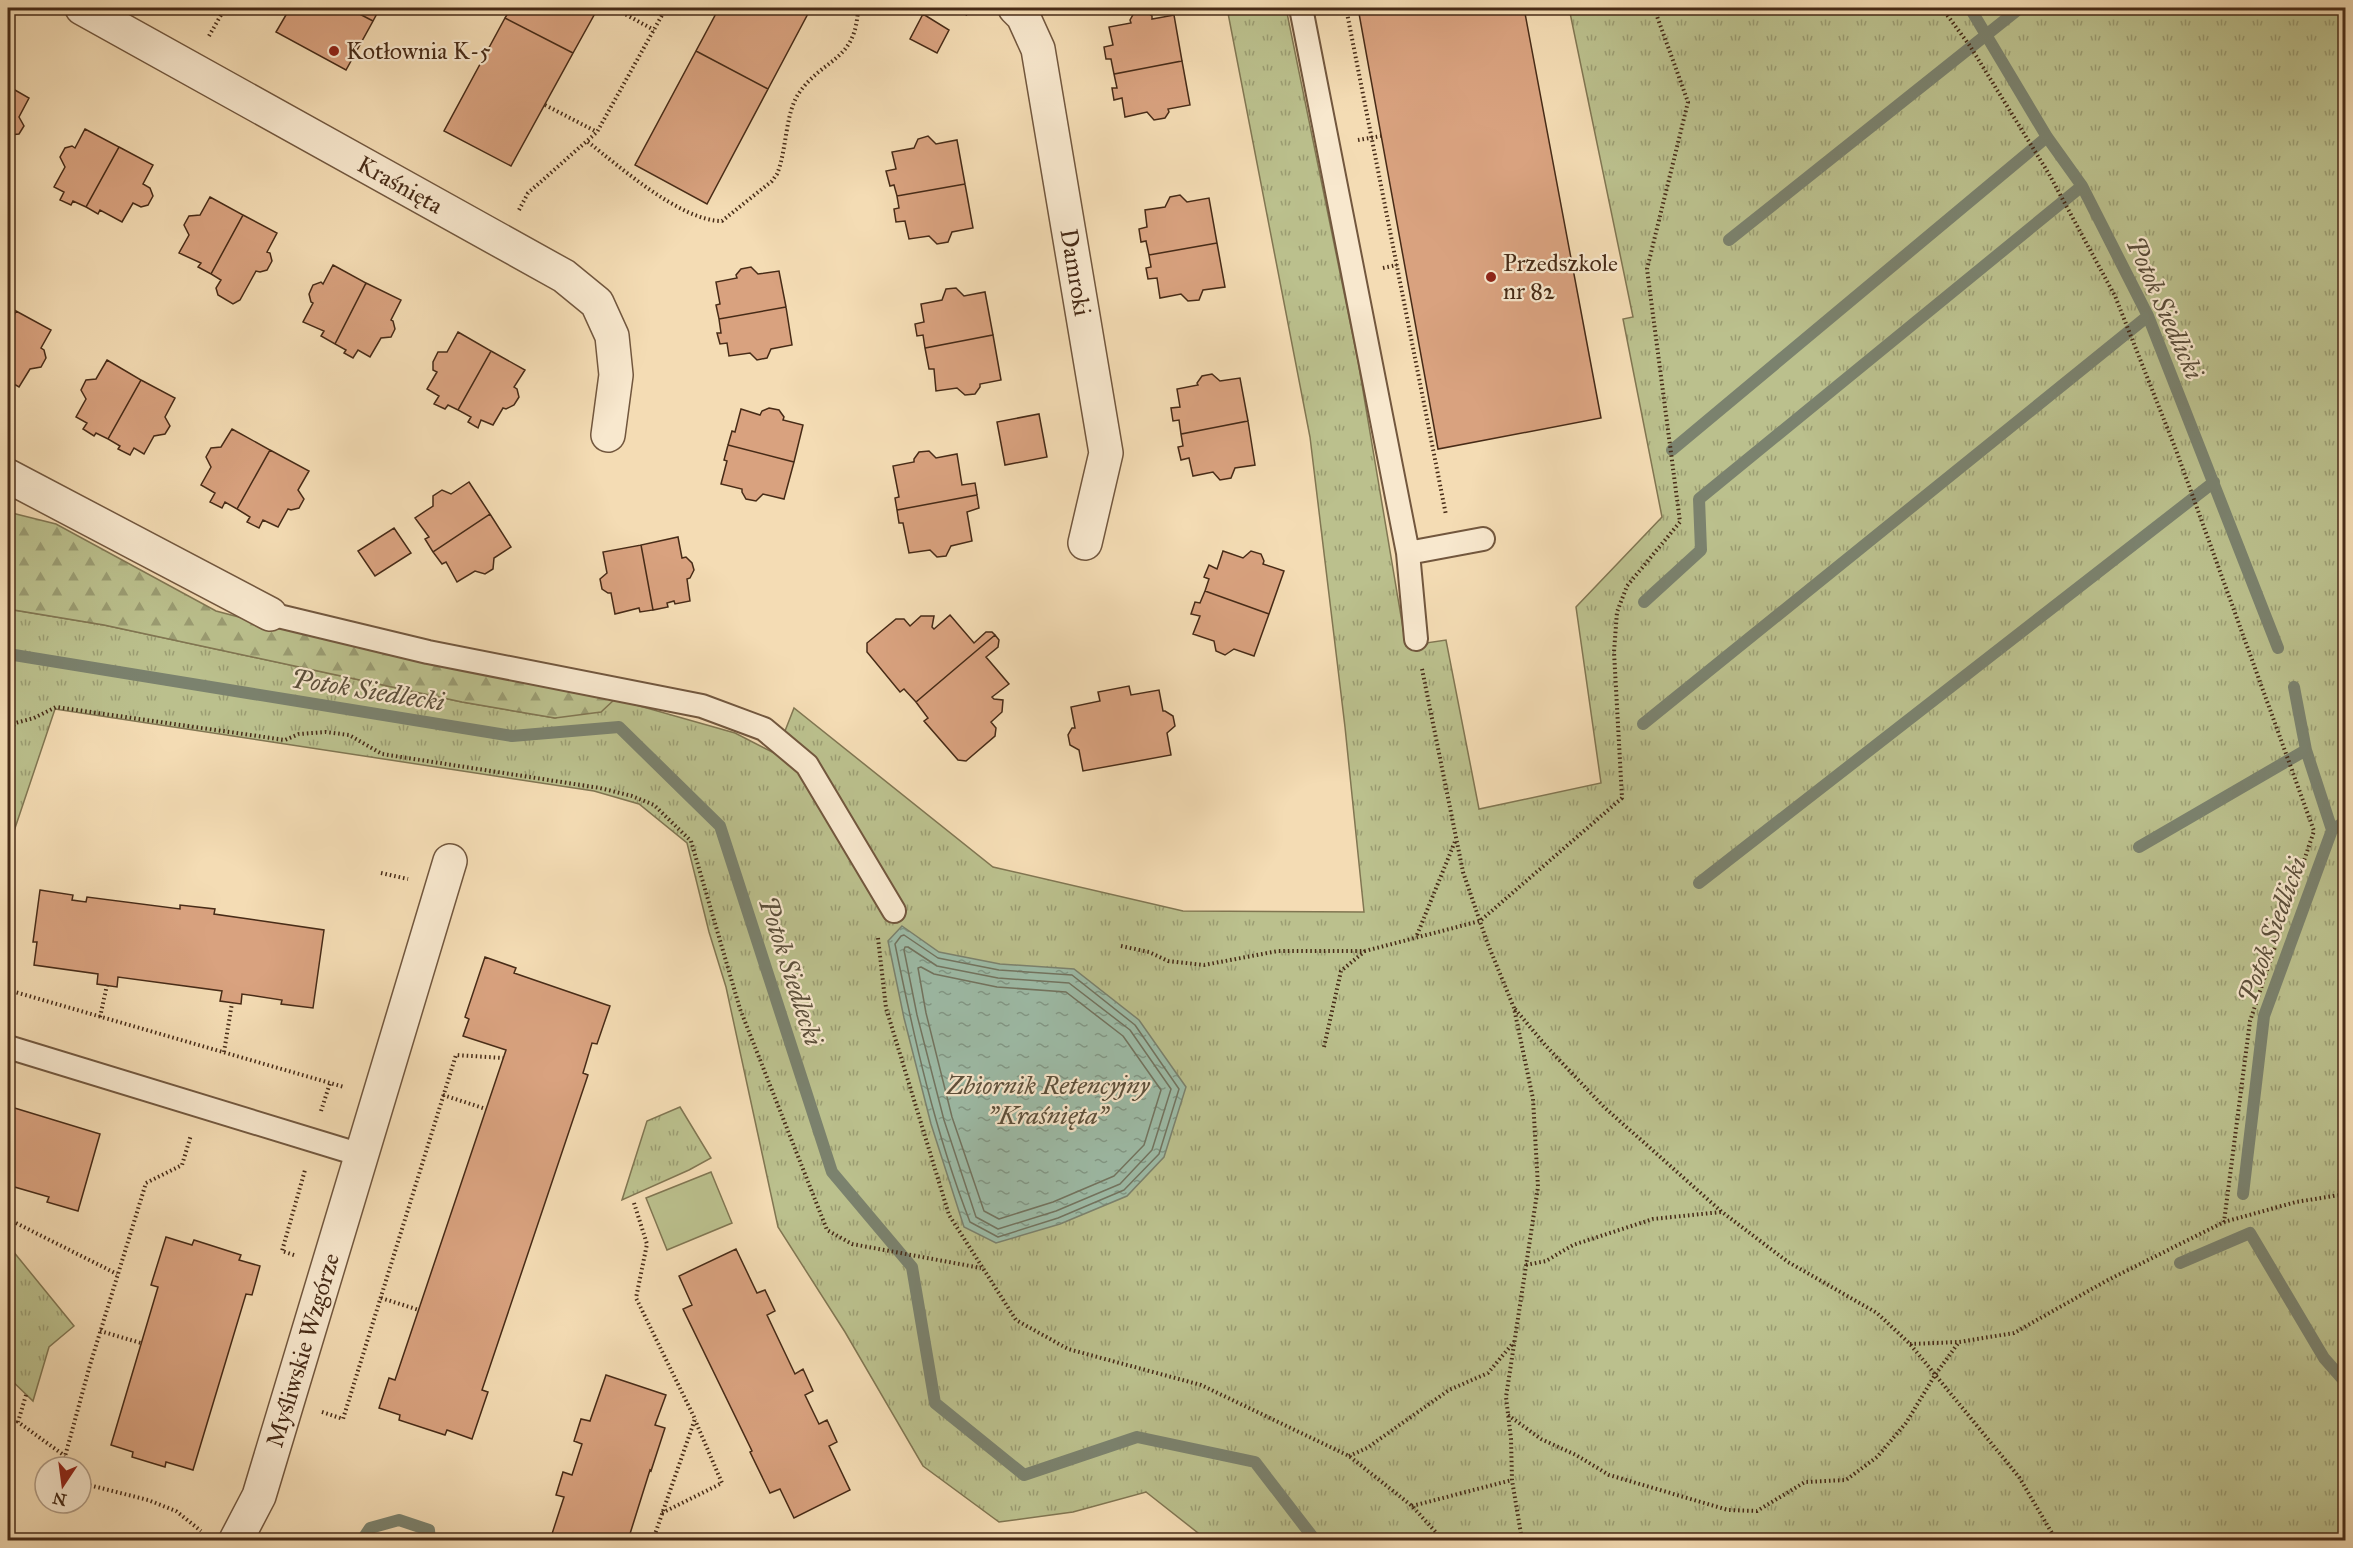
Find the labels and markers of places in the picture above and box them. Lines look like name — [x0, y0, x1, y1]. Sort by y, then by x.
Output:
place label: Kotłownia K-5 — [346, 36, 491, 66]
marker: Kotłownia K-5 — [327, 44, 341, 58]
place label: Przedszkole nr 82 — [1503, 248, 1618, 306]
marker: Przedszkole nr 82 — [1484, 270, 1498, 284]

